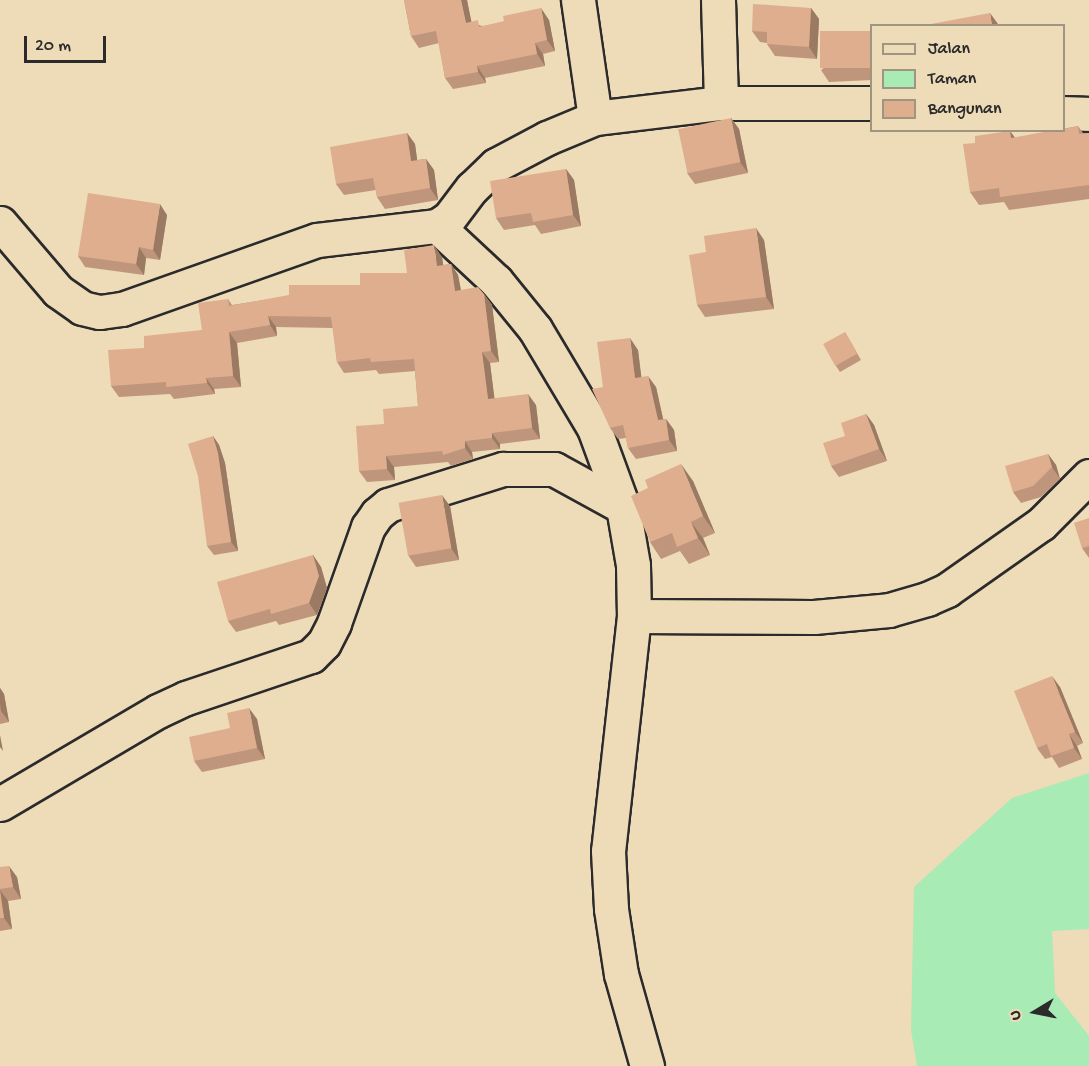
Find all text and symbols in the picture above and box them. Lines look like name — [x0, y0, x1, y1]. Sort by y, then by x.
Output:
scale bar — [27, 24, 110, 62]
legend — [870, 24, 1065, 132]
text: 20 m — [35, 36, 71, 57]
text: Jalan — [928, 39, 970, 60]
text: Taman — [928, 69, 976, 90]
text: Bangunan — [928, 99, 1002, 120]
north arrow — [1005, 982, 1065, 1042]
text: U — [1007, 1009, 1027, 1021]

